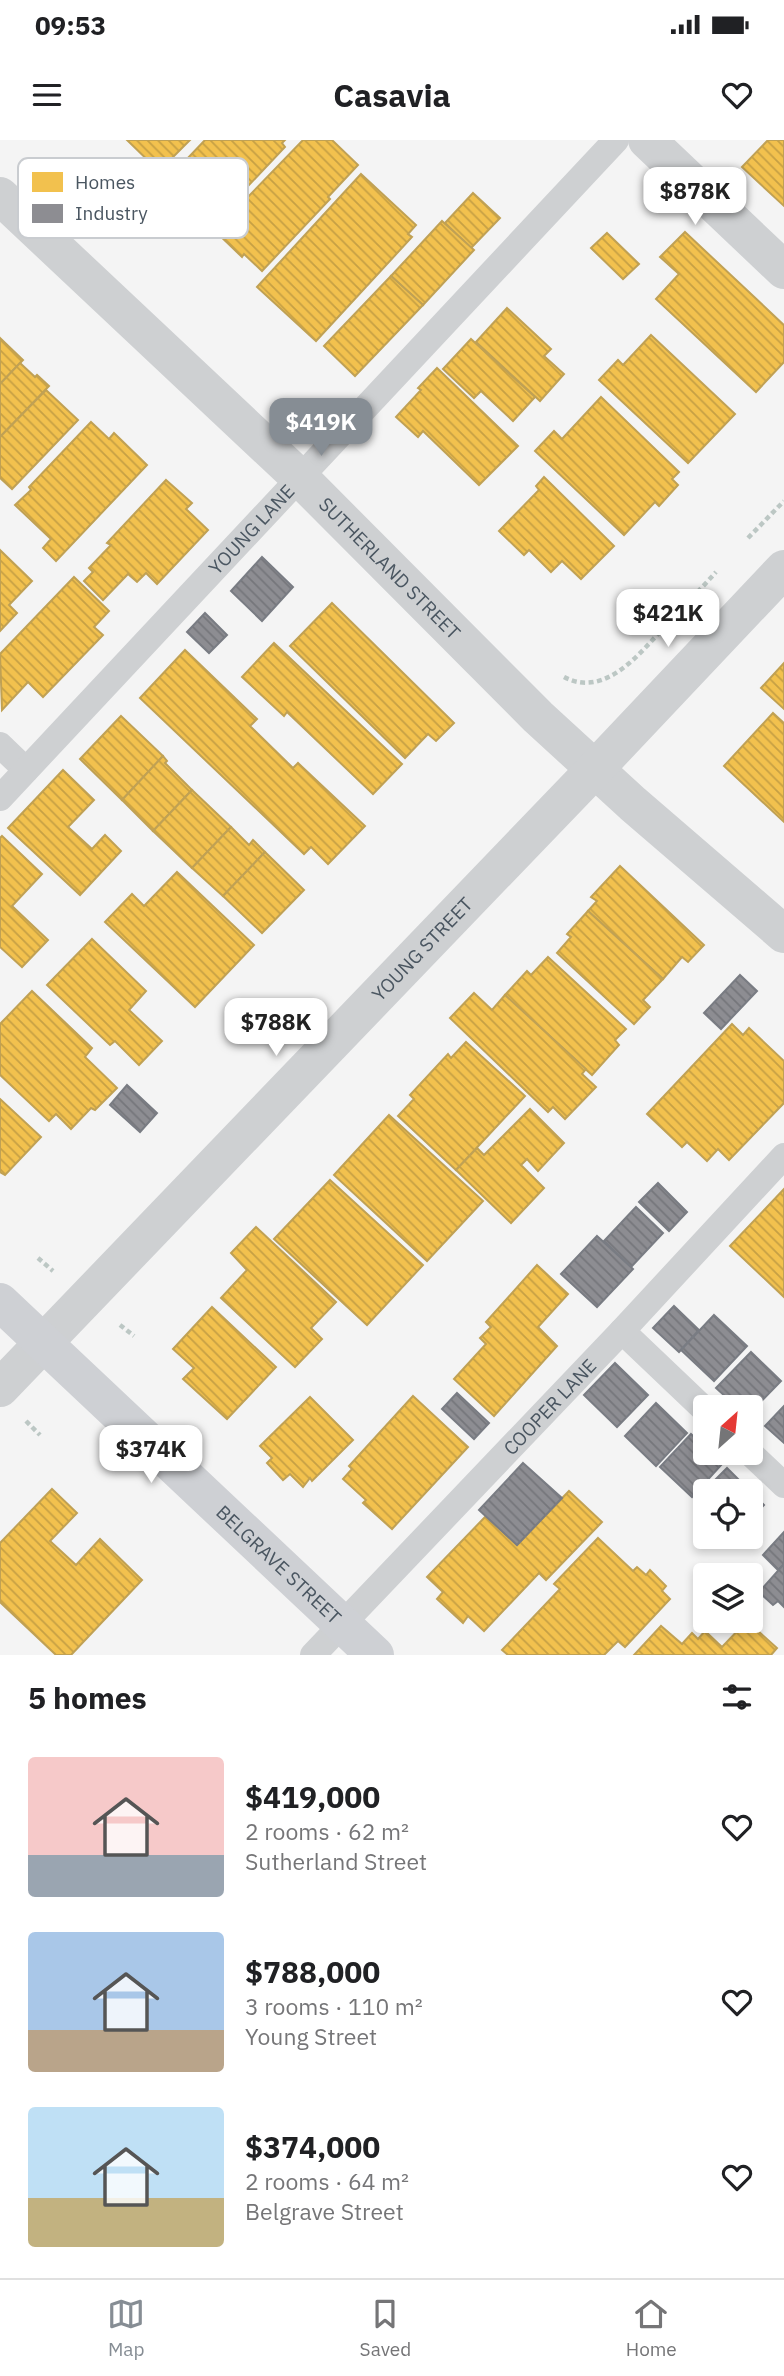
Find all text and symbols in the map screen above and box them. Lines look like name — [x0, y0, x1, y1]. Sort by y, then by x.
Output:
text: 09:53 — [35, 8, 106, 42]
text: Casavia — [333, 74, 451, 116]
icon: menu — [28, 76, 66, 114]
icon: heart — [718, 76, 756, 114]
legend — [18, 158, 248, 238]
pin: $878K — [646, 168, 744, 227]
text: Homes — [75, 170, 135, 194]
text: $878K — [659, 175, 731, 205]
text: Industry — [75, 201, 148, 225]
pin: $419K — [272, 398, 370, 458]
text: $419K — [285, 406, 357, 436]
street label: YOUNG LANE — [204, 479, 299, 579]
street label: SUTHERLAND STREET — [314, 492, 466, 644]
pin: $421K — [619, 589, 717, 649]
text: $421K — [632, 597, 704, 627]
street label: YOUNG STREET — [367, 892, 478, 1006]
pin: $788K — [227, 998, 325, 1058]
text: $788K — [240, 1006, 312, 1036]
street label: COOPER LANE — [498, 1354, 601, 1460]
north arrow — [693, 1395, 763, 1465]
map controls — [693, 1395, 763, 1633]
pin: $374K — [102, 1426, 200, 1485]
text: $374K — [115, 1433, 187, 1463]
button: locate — [693, 1479, 763, 1549]
street label: BELGRAVE STREET — [211, 1500, 347, 1629]
button: layers — [693, 1563, 763, 1633]
text: 5 homes — [28, 1678, 147, 1717]
icon: filters — [718, 1678, 756, 1716]
text: $419,000 — [245, 1777, 380, 1816]
icon: home — [84, 1785, 168, 1869]
icon: heart — [718, 1808, 756, 1846]
text: 2 rooms · 62 m² — [245, 1816, 409, 1846]
text: Sutherland Street — [245, 1846, 427, 1876]
text: $788,000 — [245, 1952, 380, 1991]
icon: home — [84, 1960, 168, 2044]
icon: heart — [718, 1983, 756, 2021]
text: 3 rooms · 110 m² — [245, 1991, 423, 2021]
text: Young Street — [245, 2021, 377, 2051]
text: $374,000 — [245, 2127, 380, 2166]
icon: home — [84, 2135, 168, 2219]
icon: heart — [718, 2158, 756, 2196]
text: 2 rooms · 64 m² — [245, 2166, 409, 2196]
text: Belgrave Street — [245, 2196, 404, 2226]
tab: Map — [107, 2295, 145, 2361]
tab: Saved — [360, 2295, 411, 2361]
tab: Home — [626, 2295, 677, 2361]

